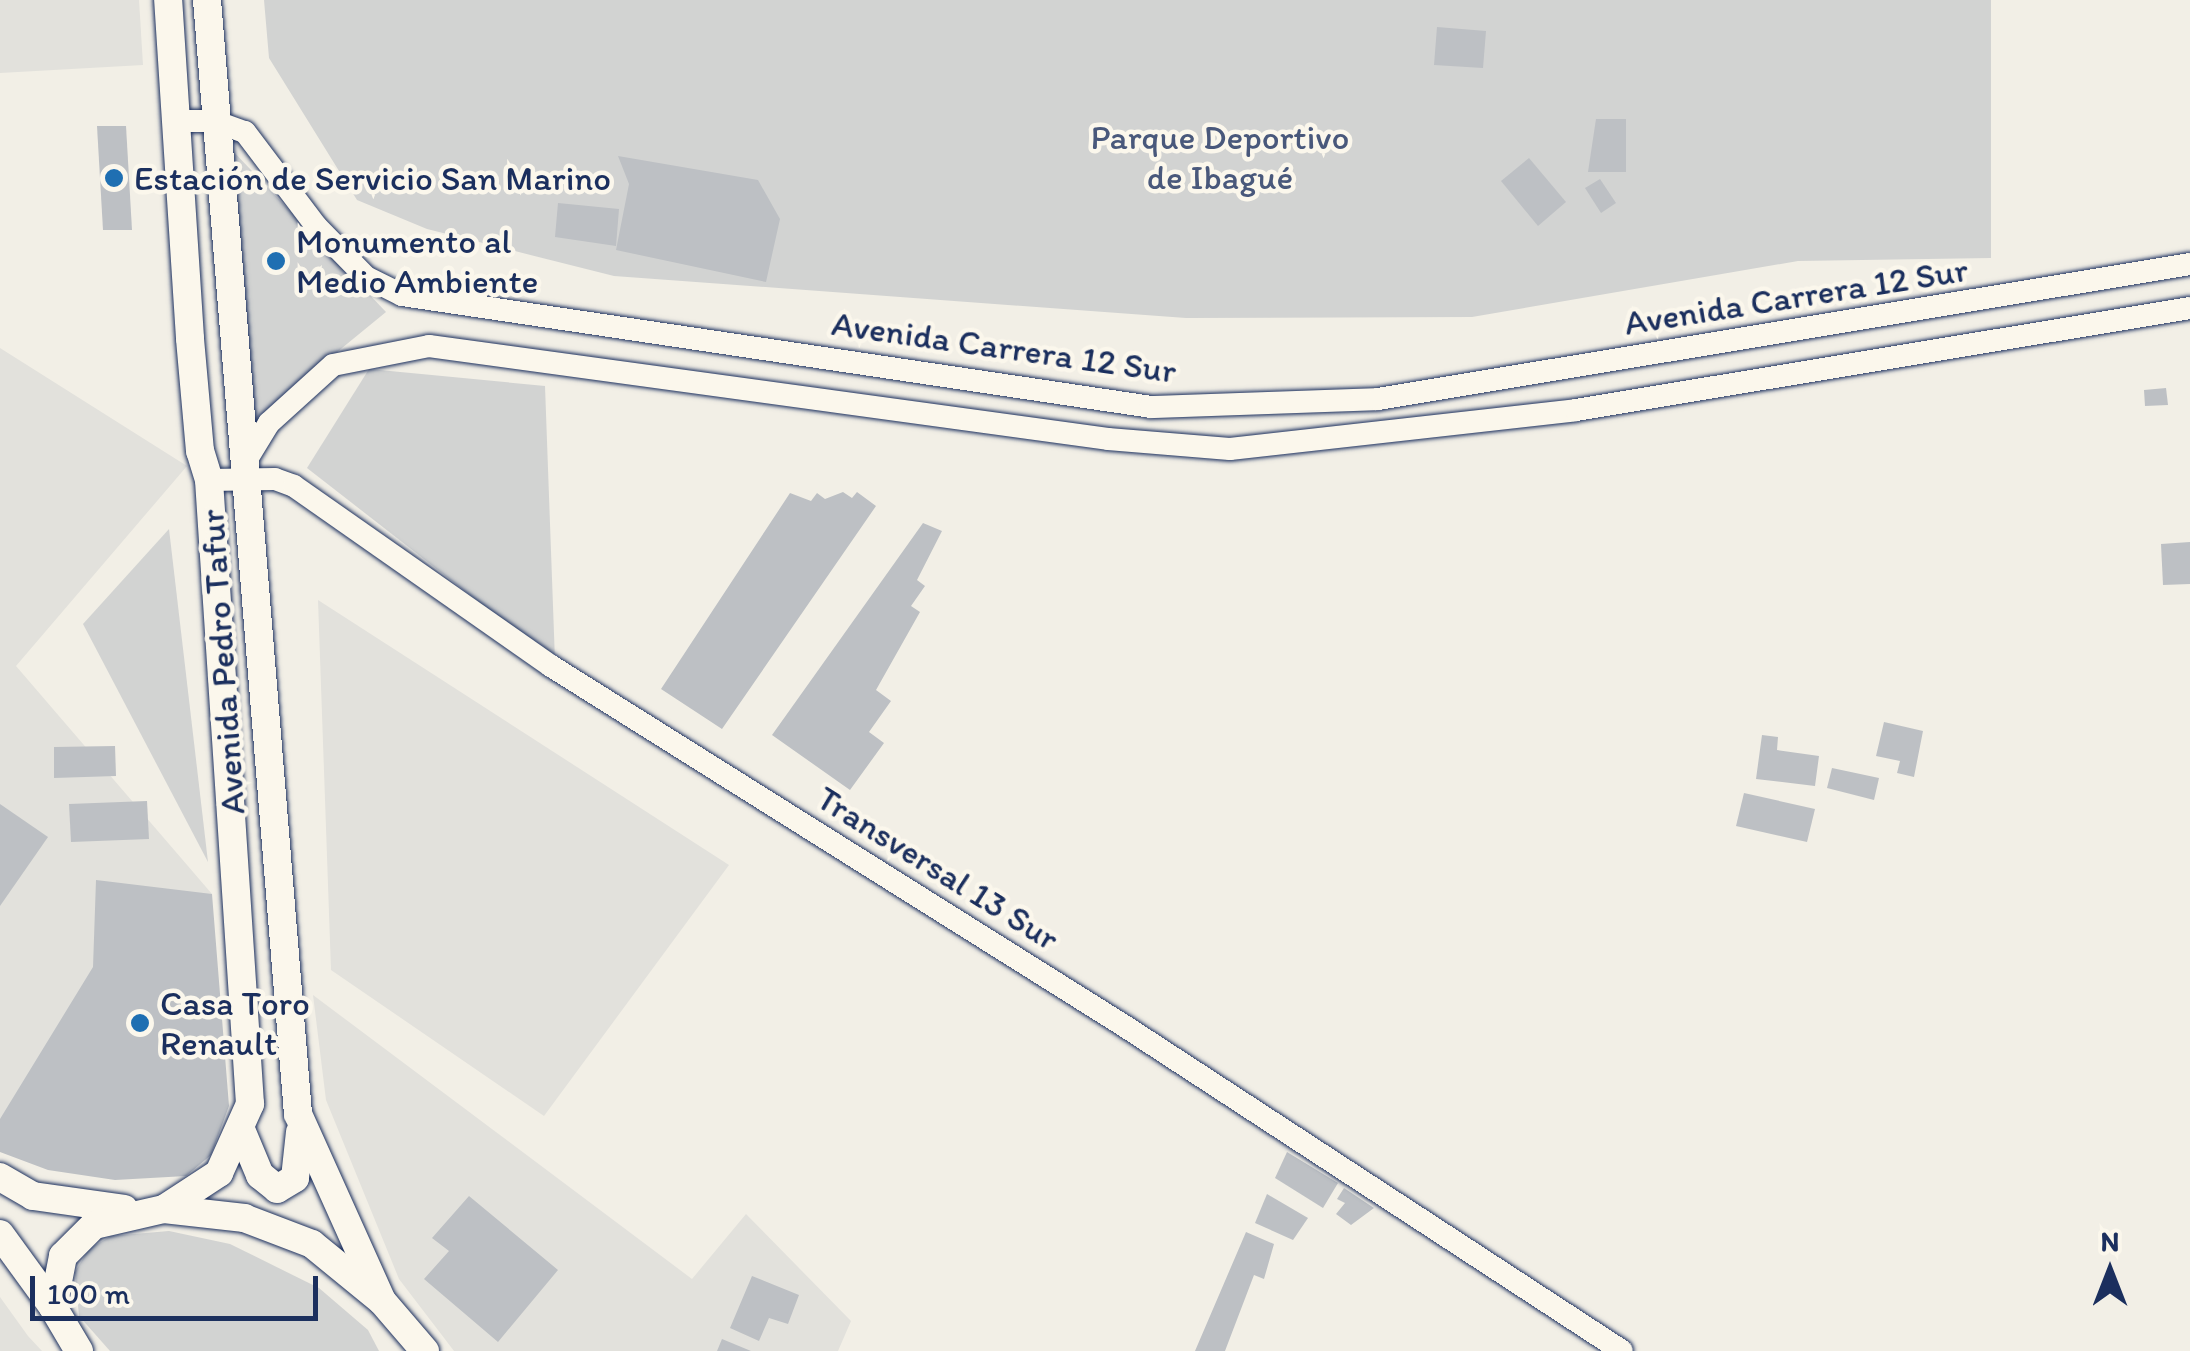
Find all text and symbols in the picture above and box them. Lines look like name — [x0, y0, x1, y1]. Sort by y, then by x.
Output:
park label: Parque Deportivo de Ibagué — [1091, 116, 1349, 198]
place label: Estación de Servicio San Marino — [134, 157, 612, 199]
marker: Estación de Servicio San Marino — [103, 167, 125, 189]
place label: Monumento al Medio Ambiente — [296, 220, 540, 302]
street label: Avenida Carrera 12 Sur — [1621, 248, 1971, 344]
marker: Monumento al Medio Ambiente — [265, 250, 287, 272]
street label: Avenida Carrera 12 Sur — [829, 302, 1179, 392]
street label: Avenida Pedro Tafur — [191, 510, 253, 814]
street label: Transversal 13 Sur — [809, 777, 1067, 959]
place label: Casa Toro Renault — [160, 982, 307, 1064]
marker: Casa Toro Renault — [129, 1012, 151, 1034]
north arrow — [2060, 1221, 2160, 1321]
text: N — [2101, 1224, 2119, 1258]
scale bar — [35, 1256, 322, 1318]
text: 100 m — [47, 1275, 130, 1312]

